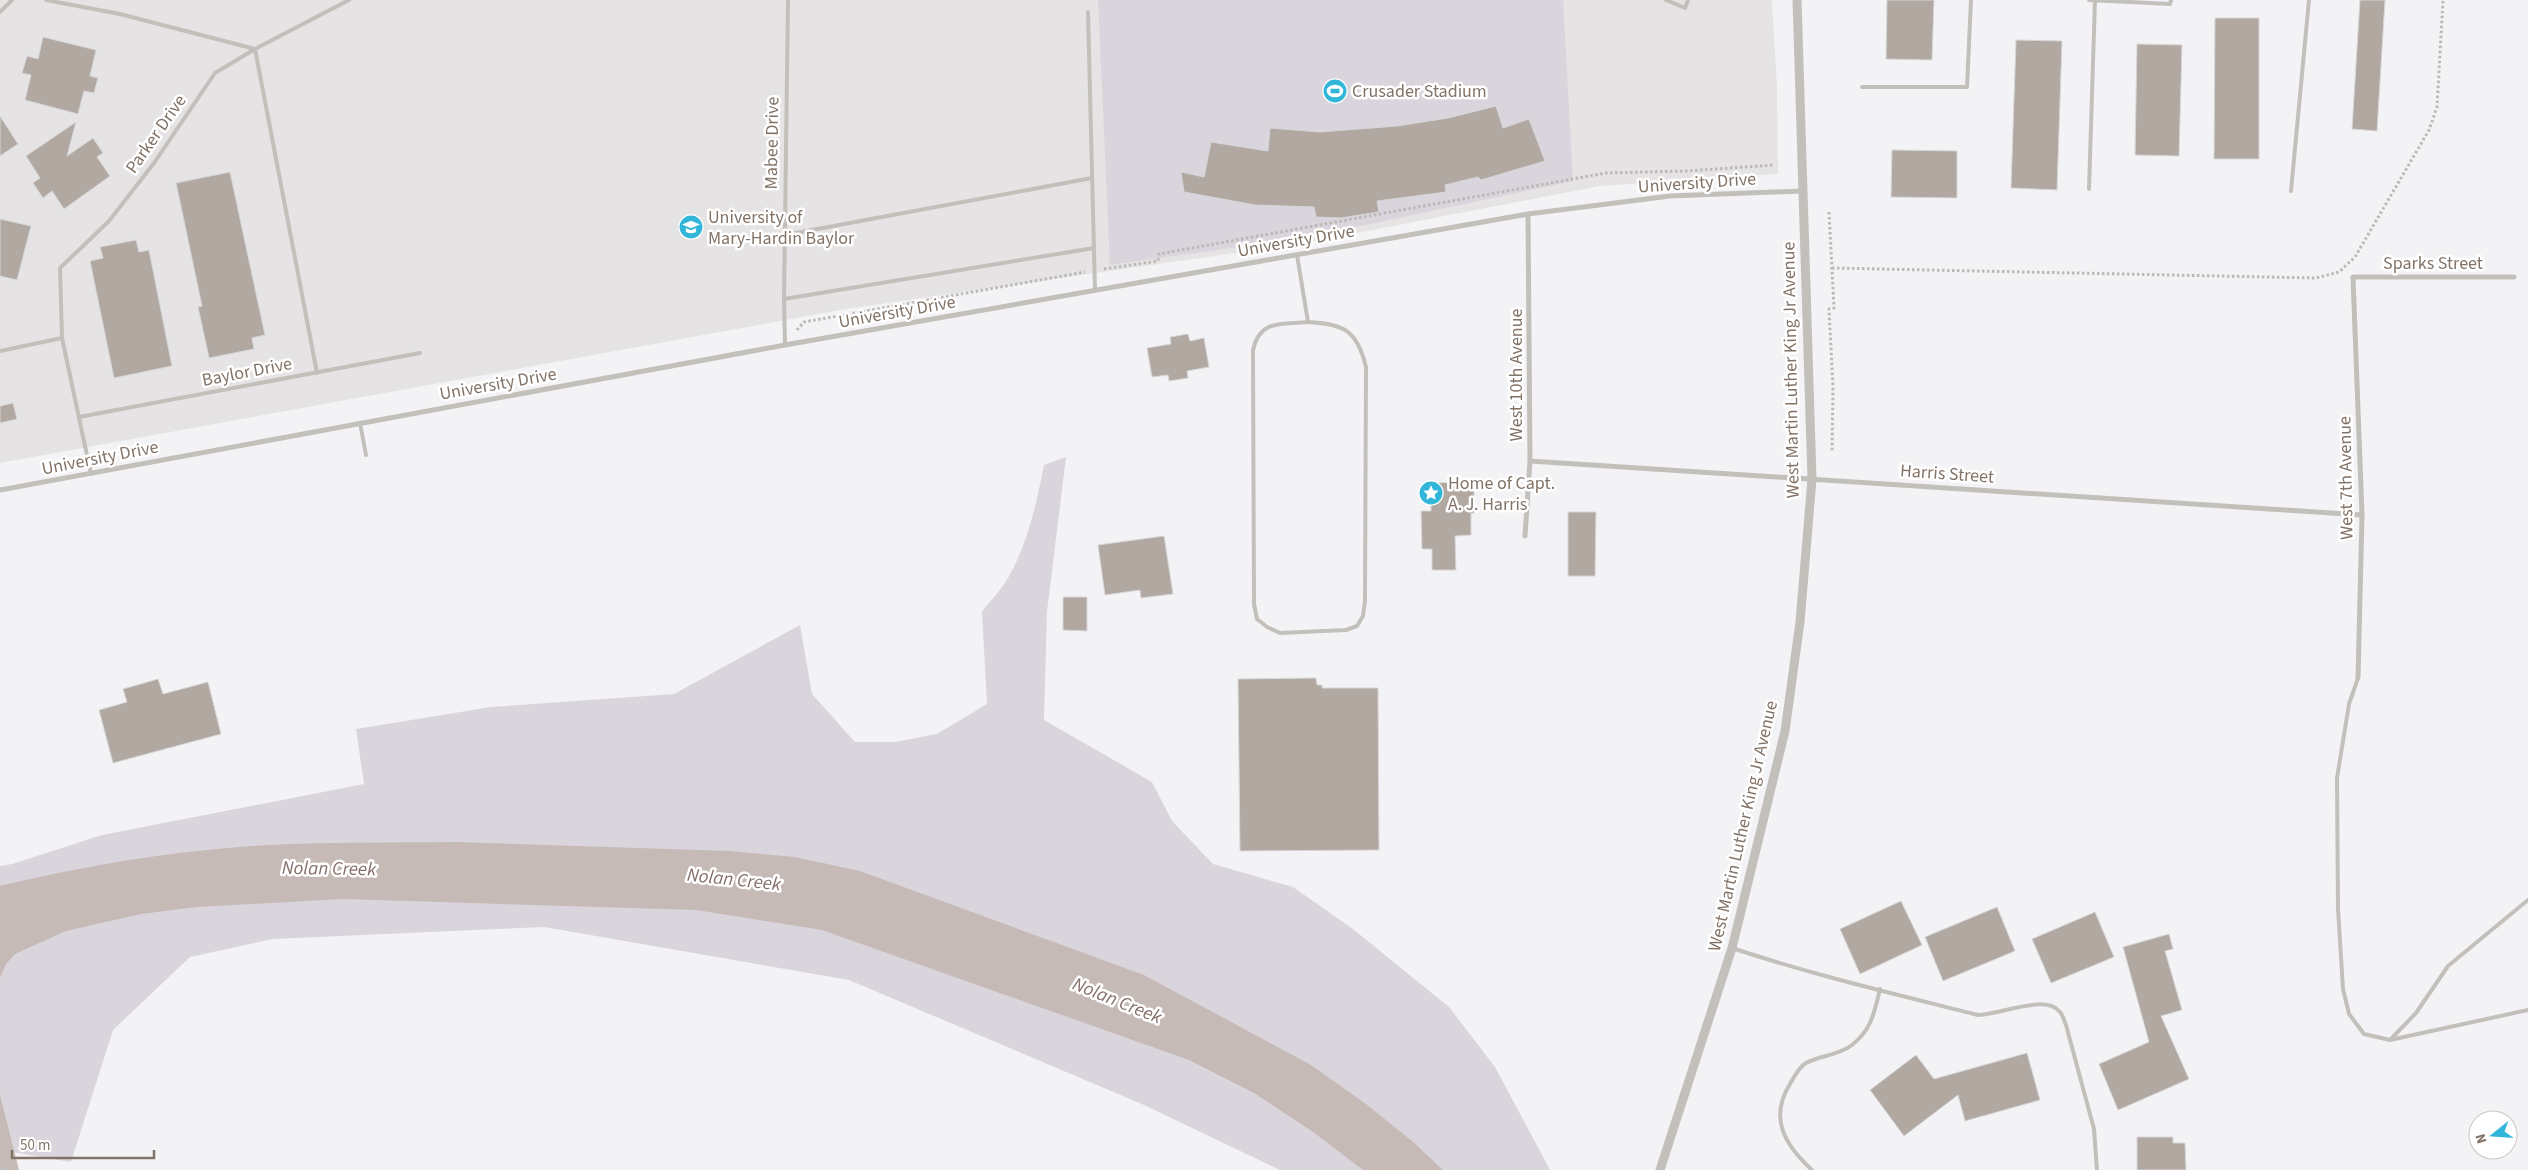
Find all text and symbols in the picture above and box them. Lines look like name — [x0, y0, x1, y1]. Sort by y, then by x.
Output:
sports icon: Crusader Stadium — [1322, 78, 1348, 104]
place label: Crusader Stadium — [1352, 79, 1487, 104]
street label: Parker Drive — [120, 89, 192, 178]
street label: Mabee Drive — [759, 96, 785, 190]
street label: University Drive — [1637, 166, 1757, 200]
place label: University of Mary-Hardin Baylor — [708, 205, 855, 251]
school or university icon: University of Mary-Hardin Baylor — [678, 214, 704, 240]
street label: University Drive — [1236, 218, 1357, 264]
street label: West Martin Luther King Jr Avenue — [1776, 241, 1806, 499]
street label: Sparks Street — [2383, 251, 2483, 276]
street label: University Drive — [837, 289, 958, 335]
street label: West 10th Avenue — [1504, 309, 1529, 441]
street label: Baylor Drive — [200, 351, 294, 393]
street label: University Drive — [438, 361, 559, 407]
street label: West 7th Avenue — [2332, 416, 2360, 540]
street label: University Drive — [39, 434, 161, 482]
street label: Harris Street — [1899, 458, 1995, 490]
place label: Home of Capt. A. J. Harris — [1448, 471, 1555, 517]
place icon: Home of Capt. A. J. Harris — [1418, 480, 1444, 506]
street label: West Martin Luther King Jr Avenue — [1702, 698, 1784, 954]
water label: Nolan Creek — [282, 855, 377, 883]
water label: Nolan Creek — [686, 862, 783, 898]
water label: Nolan Creek — [1068, 971, 1167, 1032]
north arrow — [2468, 1110, 2518, 1160]
scale bar — [12, 1128, 155, 1160]
text: N — [2471, 1131, 2492, 1146]
text: 50 m — [20, 1135, 50, 1156]

